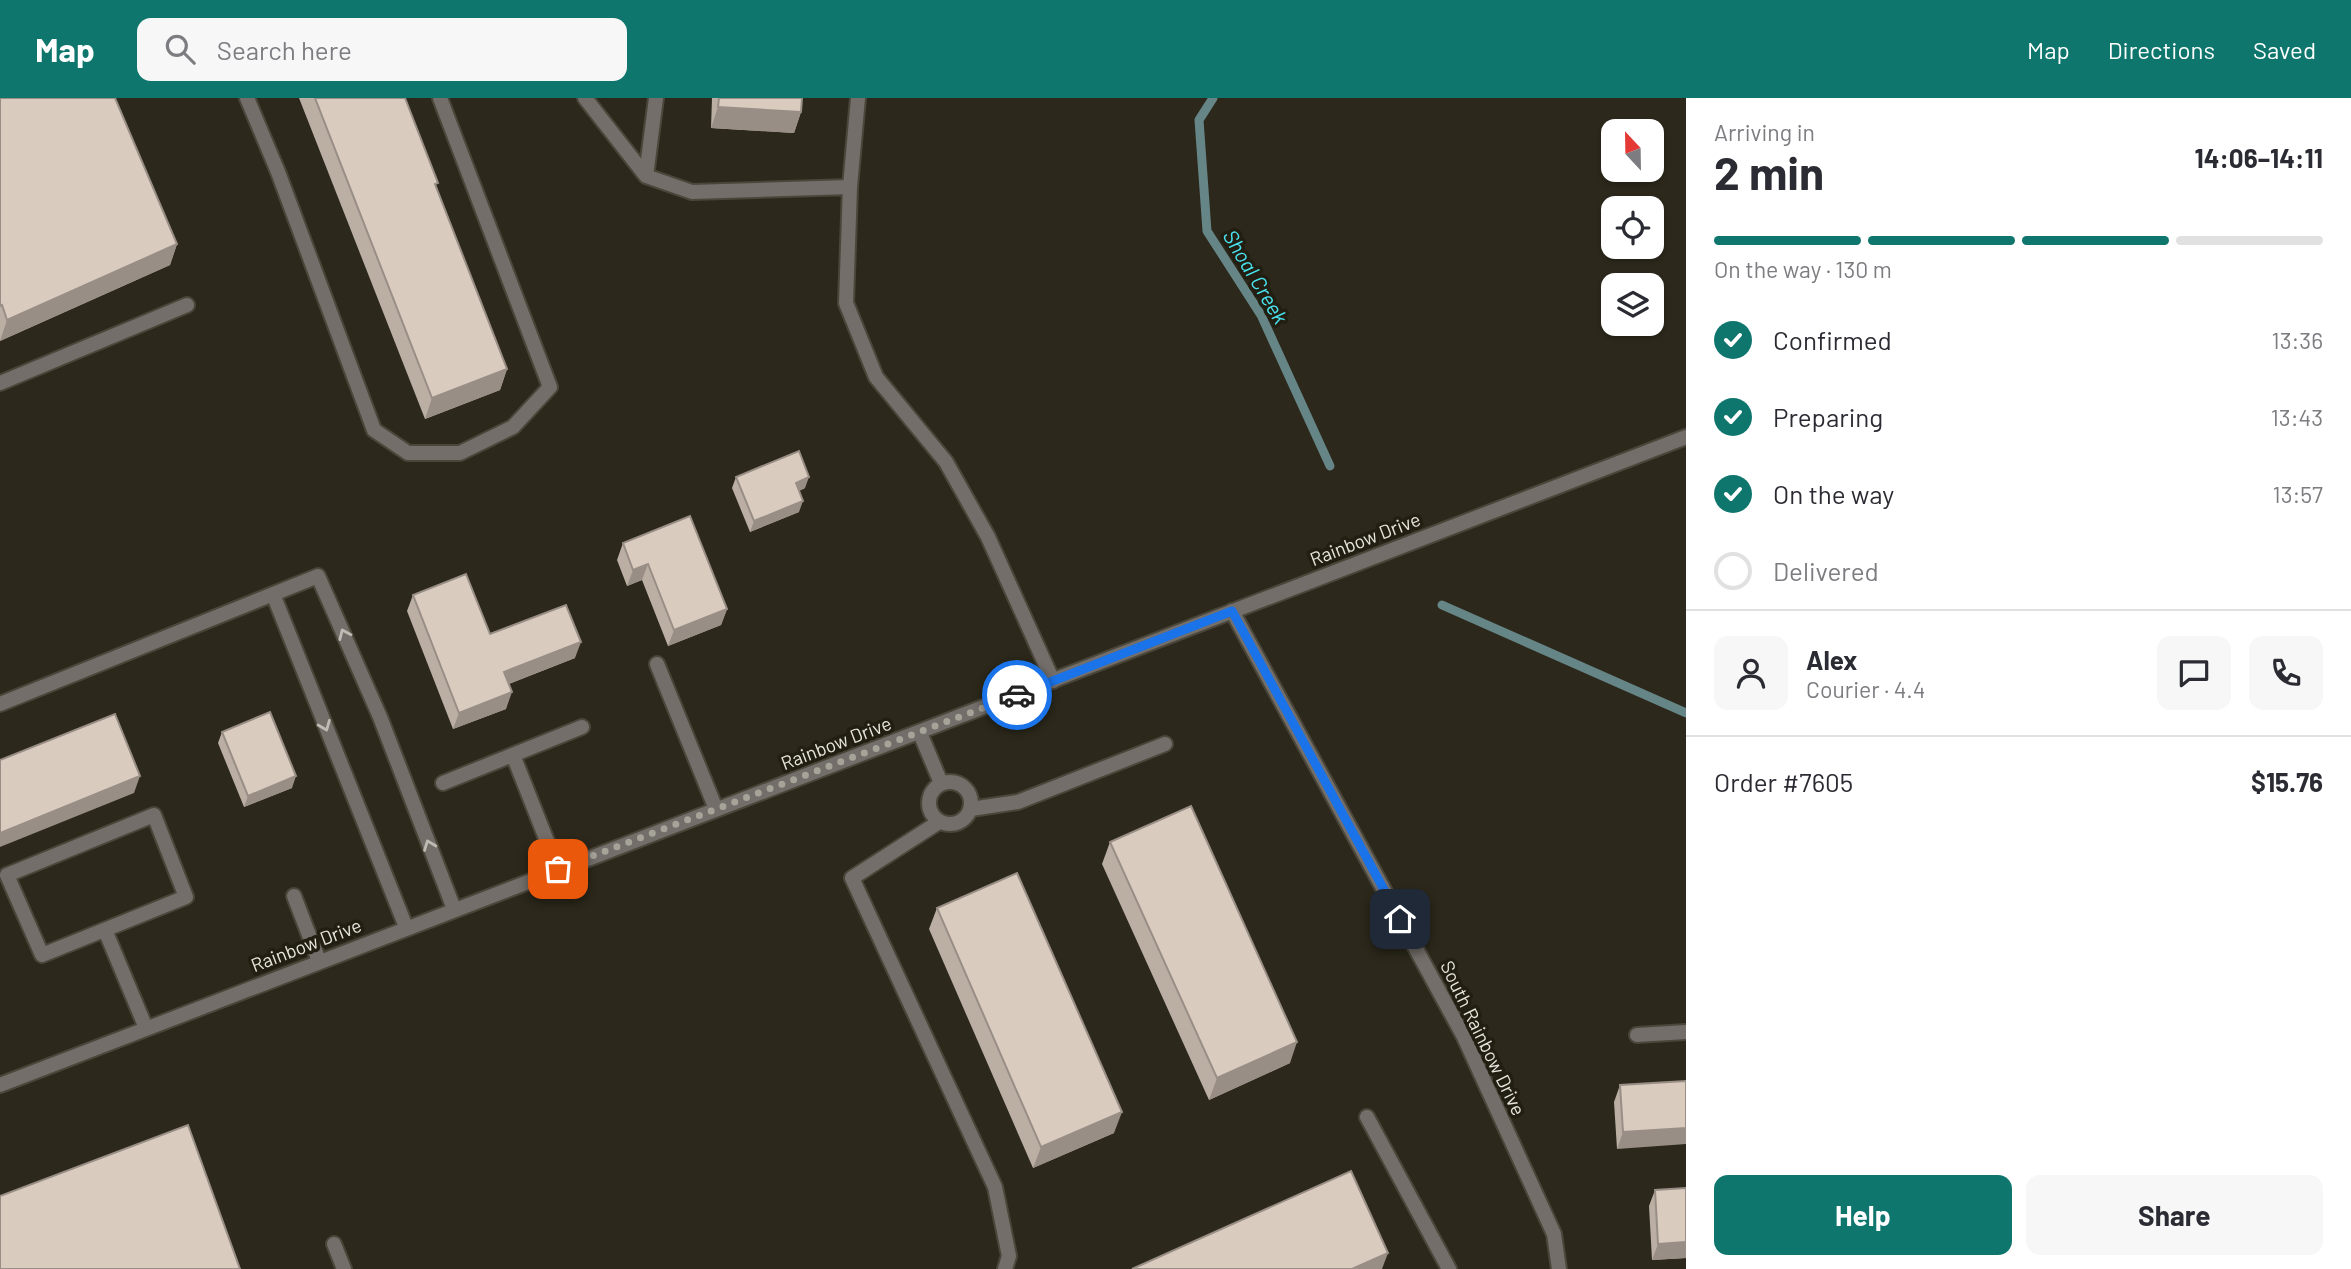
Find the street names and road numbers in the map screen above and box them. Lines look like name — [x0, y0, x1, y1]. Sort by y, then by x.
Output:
street label: Rainbow Drive — [1306, 507, 1423, 570]
street label: Rainbow Drive — [777, 711, 894, 774]
street label: Rainbow Drive — [247, 913, 364, 976]
street label: South Rainbow Drive — [1436, 957, 1531, 1119]

